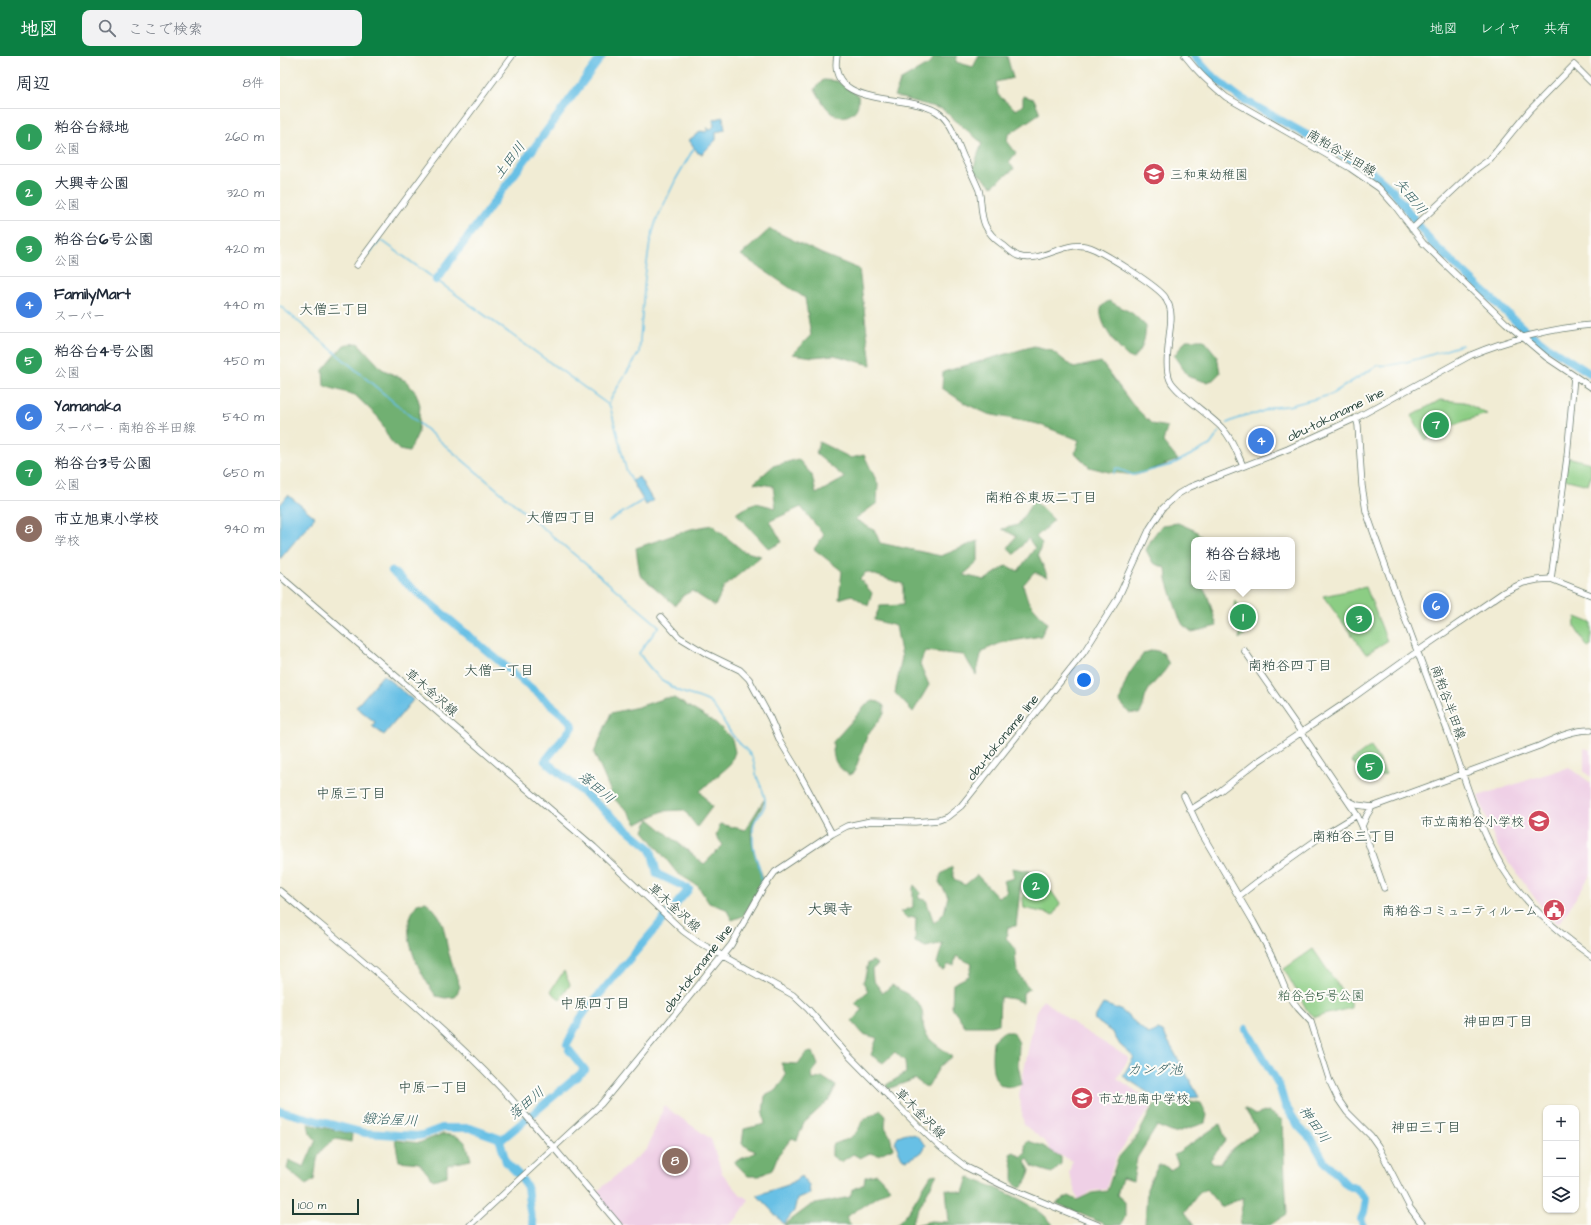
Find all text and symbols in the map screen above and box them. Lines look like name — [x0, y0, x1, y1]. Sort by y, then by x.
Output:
search box — [82, 10, 362, 46]
text: 地図 — [20, 16, 58, 43]
icon: search — [96, 17, 118, 39]
text: ここで検索 — [128, 19, 203, 40]
text: 地図 — [1430, 19, 1458, 39]
text: レイヤ — [1480, 19, 1521, 39]
text: 共有 — [1543, 19, 1571, 39]
text: 周辺 — [16, 72, 50, 96]
text: 8件 — [243, 74, 264, 92]
text: 粕谷台緑地 — [54, 117, 129, 138]
street label: 南粕谷半田線 — [1303, 125, 1380, 181]
text: 1 — [28, 128, 30, 146]
text: 260 m — [225, 128, 264, 146]
water label: 土田川 — [489, 138, 530, 183]
text: 公園 — [54, 140, 80, 158]
school or university icon: 三和東幼稚園 — [1141, 161, 1167, 187]
place label: 三和東幼稚園 — [1170, 166, 1248, 184]
text: 大興寺公園 — [54, 173, 129, 194]
water label: 矢田川 — [1389, 174, 1431, 219]
text: 2 — [25, 184, 33, 202]
text: 320 m — [226, 184, 264, 202]
text: 公園 — [54, 196, 80, 214]
text: 粕谷台6号公園 — [54, 229, 153, 250]
text: 3 — [26, 240, 32, 258]
text: 420 m — [224, 240, 264, 258]
text: 公園 — [54, 252, 80, 270]
text: FamilyMart — [54, 284, 131, 305]
text: 4 — [25, 296, 33, 314]
text: 440 m — [223, 296, 264, 314]
district label: 大僧三丁目 — [299, 300, 369, 320]
text: スーパー — [54, 307, 105, 325]
text: 粕谷台4号公園 — [54, 341, 154, 362]
text: 5 — [24, 352, 34, 370]
text: 450 m — [222, 352, 264, 370]
text: 公園 — [54, 364, 80, 382]
street label: obu-tokoname line — [1284, 384, 1387, 446]
text: Yamanaka — [54, 396, 121, 417]
text: 6 — [25, 408, 33, 426]
text: 540 m — [222, 408, 264, 426]
pin: 7 — [1423, 410, 1449, 440]
text: スーパー · 南粕谷半田線 — [54, 419, 196, 437]
pin: 4 — [1248, 426, 1274, 456]
text: 粕谷台3号公園 — [54, 453, 152, 474]
text: 7 — [25, 464, 33, 482]
text: 650 m — [223, 464, 264, 482]
text: 公園 — [54, 476, 80, 494]
district label: 南粕谷東坂二丁目 — [985, 488, 1097, 508]
district label: 大僧四丁目 — [526, 508, 596, 528]
text: 市立旭東小学校 — [54, 509, 159, 530]
text: 8 — [25, 520, 33, 538]
text: 940 m — [224, 520, 264, 538]
text: 学校 — [54, 532, 80, 550]
popup — [1191, 537, 1295, 589]
text: 粕谷台緑地 — [1205, 544, 1281, 565]
text: 公園 — [1205, 567, 1232, 585]
pin: 6 — [1423, 591, 1449, 621]
pin: 1 — [1230, 602, 1256, 632]
pin: 3 — [1346, 604, 1372, 634]
district label: 南粕谷四丁目 — [1248, 656, 1332, 676]
district label: 大僧一丁目 — [464, 661, 534, 681]
street label: 南粕谷半田線 — [1426, 663, 1470, 743]
street label: 草木金沢線 — [401, 665, 463, 722]
your location — [1074, 670, 1094, 690]
street label: obu-tokoname line — [962, 691, 1043, 785]
pin: 5 — [1357, 752, 1383, 782]
water label: 落田川 — [574, 767, 619, 809]
district label: 中原三丁目 — [316, 784, 386, 804]
school or university icon: 市立南粕谷小学校 — [1526, 808, 1552, 834]
place label: 市立南粕谷小学校 — [1420, 813, 1524, 831]
district label: 南粕谷三丁目 — [1312, 827, 1396, 847]
pin: 2 — [1023, 871, 1049, 901]
street label: 草木金沢線 — [644, 879, 705, 937]
public building icon: 南粕谷コミュニティルーム — [1541, 897, 1567, 923]
district label: 大興寺 — [807, 899, 853, 920]
place label: 南粕谷コミュニティルーム — [1382, 902, 1538, 920]
street label: obu-tokoname line — [659, 921, 737, 1016]
park label: 粕谷台5号公園 — [1277, 987, 1365, 1005]
district label: 中原四丁目 — [560, 994, 630, 1014]
district label: 神田四丁目 — [1463, 1012, 1533, 1032]
water label: カンダ池 — [1127, 1060, 1184, 1080]
district label: 中原一丁目 — [398, 1078, 468, 1098]
water label: 落田川 — [504, 1083, 549, 1125]
street label: 草木金沢線 — [891, 1084, 950, 1144]
school or university icon: 市立旭南中学校 — [1069, 1085, 1095, 1111]
place label: 市立旭南中学校 — [1098, 1090, 1189, 1108]
water label: 神田川 — [1294, 1102, 1334, 1148]
map controls — [1543, 1105, 1579, 1213]
button: + — [1543, 1105, 1579, 1141]
water label: 鍛治屋川 — [361, 1109, 418, 1131]
district label: 神田三丁目 — [1391, 1118, 1461, 1138]
button: − — [1543, 1141, 1579, 1177]
pin: 8 — [662, 1146, 688, 1176]
button: layers — [1543, 1177, 1579, 1213]
scale bar — [292, 1197, 359, 1216]
text: 100 m — [298, 1198, 326, 1213]

